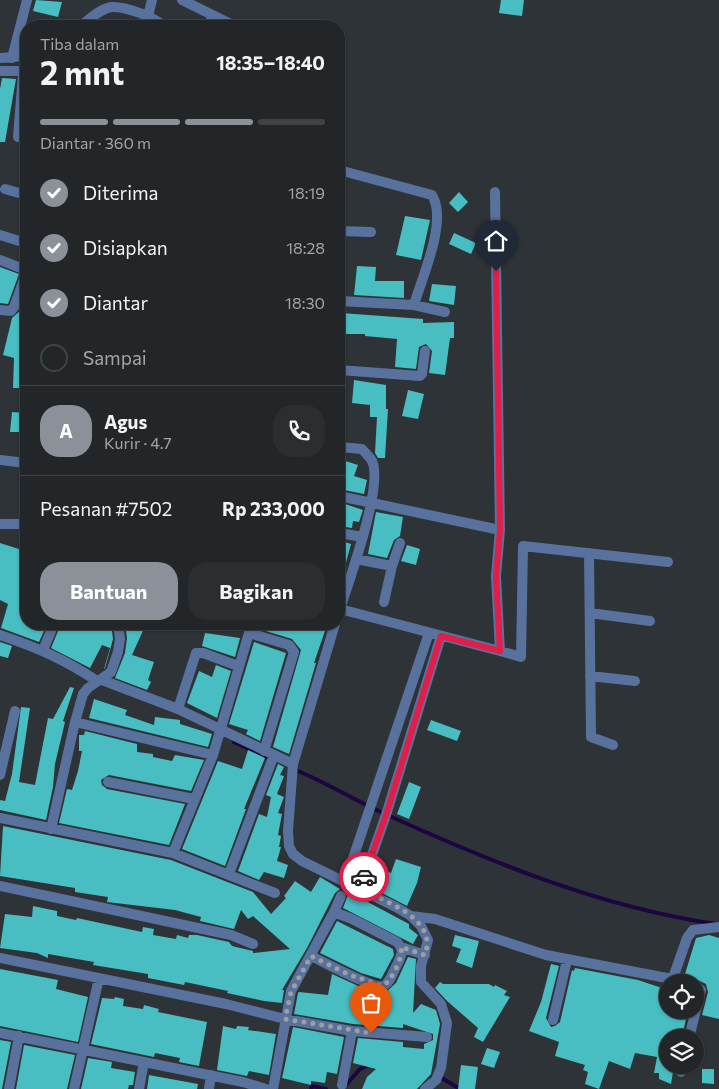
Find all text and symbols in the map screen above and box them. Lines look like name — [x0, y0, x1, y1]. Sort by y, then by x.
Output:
text: Tiba dalam — [40, 34, 119, 53]
text: 18:35–18:40 — [216, 51, 325, 74]
text: 2 mnt — [40, 52, 124, 92]
text: Diantar · 360 m — [40, 133, 151, 152]
icon: check — [40, 179, 68, 207]
text: Diterima — [83, 181, 159, 204]
text: 18:19 — [288, 183, 325, 202]
pin — [475, 220, 517, 271]
icon: home — [482, 227, 510, 255]
icon: check — [40, 234, 68, 262]
text: Disiapkan — [83, 236, 168, 259]
text: 18:28 — [286, 238, 325, 257]
icon: check — [40, 289, 68, 317]
text: Diantar — [83, 291, 148, 314]
text: 18:30 — [285, 293, 325, 312]
text: Sampai — [83, 346, 147, 369]
button: phone — [273, 405, 325, 457]
text: Agus — [104, 410, 147, 433]
text: A — [59, 419, 73, 442]
text: Kurir · 4.7 — [104, 433, 172, 452]
text: Pesanan #7502 — [40, 497, 172, 520]
text: Rp 233,000 — [222, 497, 325, 520]
button: Bantuan — [40, 562, 178, 620]
button: Bagikan — [188, 562, 325, 620]
courier — [339, 852, 389, 902]
icon: car — [350, 863, 378, 891]
map controls — [659, 974, 704, 1074]
button: locate — [659, 974, 704, 1019]
pin — [350, 982, 392, 1033]
icon: bag — [357, 989, 385, 1017]
button: layers — [659, 1029, 704, 1074]

